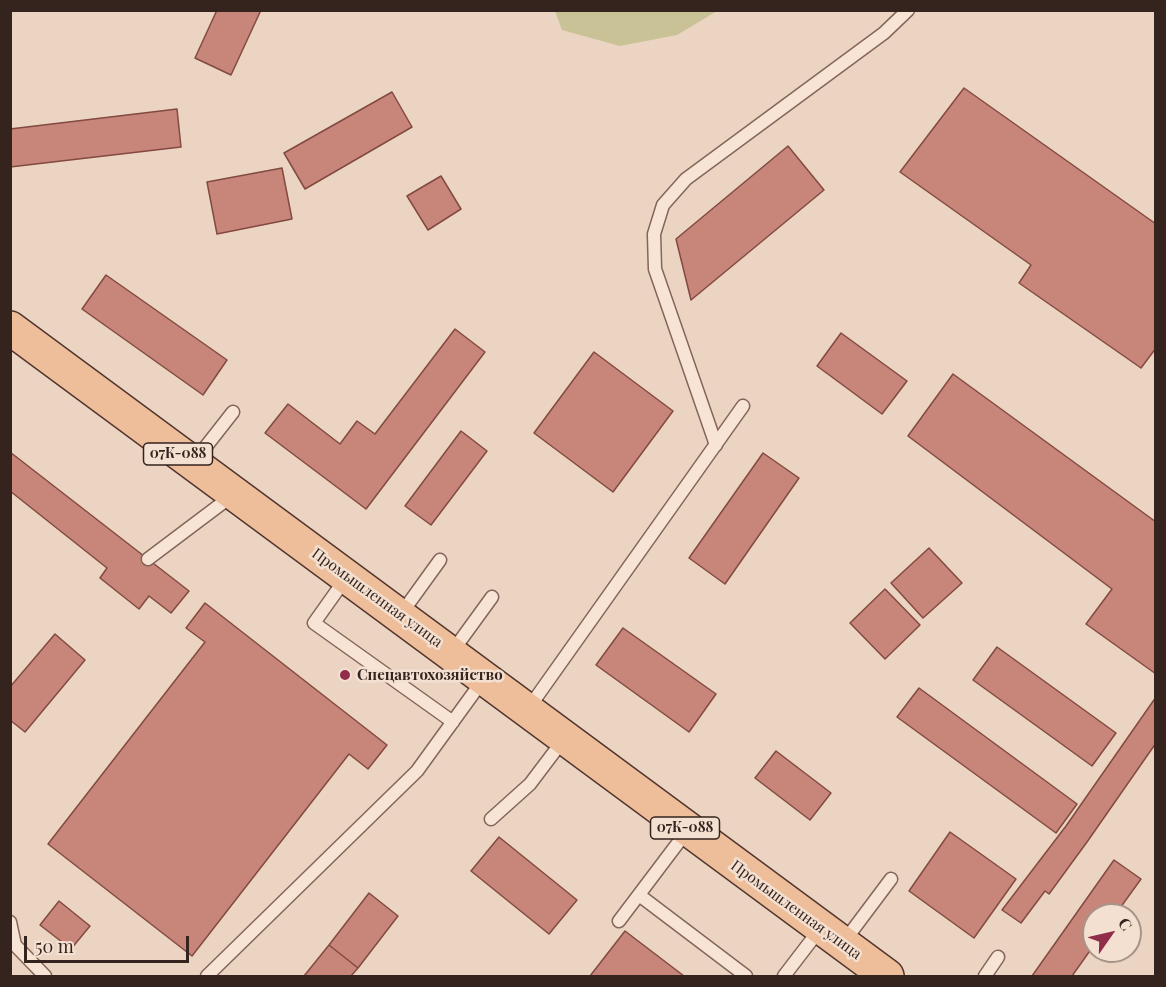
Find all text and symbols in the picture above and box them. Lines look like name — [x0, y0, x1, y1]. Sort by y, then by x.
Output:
road number: 07К-088 — [144, 443, 213, 465]
street label: Промышленная улица — [308, 545, 446, 651]
place label: Спецавтохозяйство — [357, 666, 503, 684]
marker: Спецавтохозяйство — [338, 668, 352, 682]
road number: 07К-088 — [650, 817, 720, 839]
street label: Промышленная улица — [727, 857, 865, 963]
north arrow — [1082, 903, 1142, 963]
text: С — [1114, 913, 1138, 934]
scale bar — [27, 924, 192, 962]
text: 50 m — [35, 934, 74, 958]

